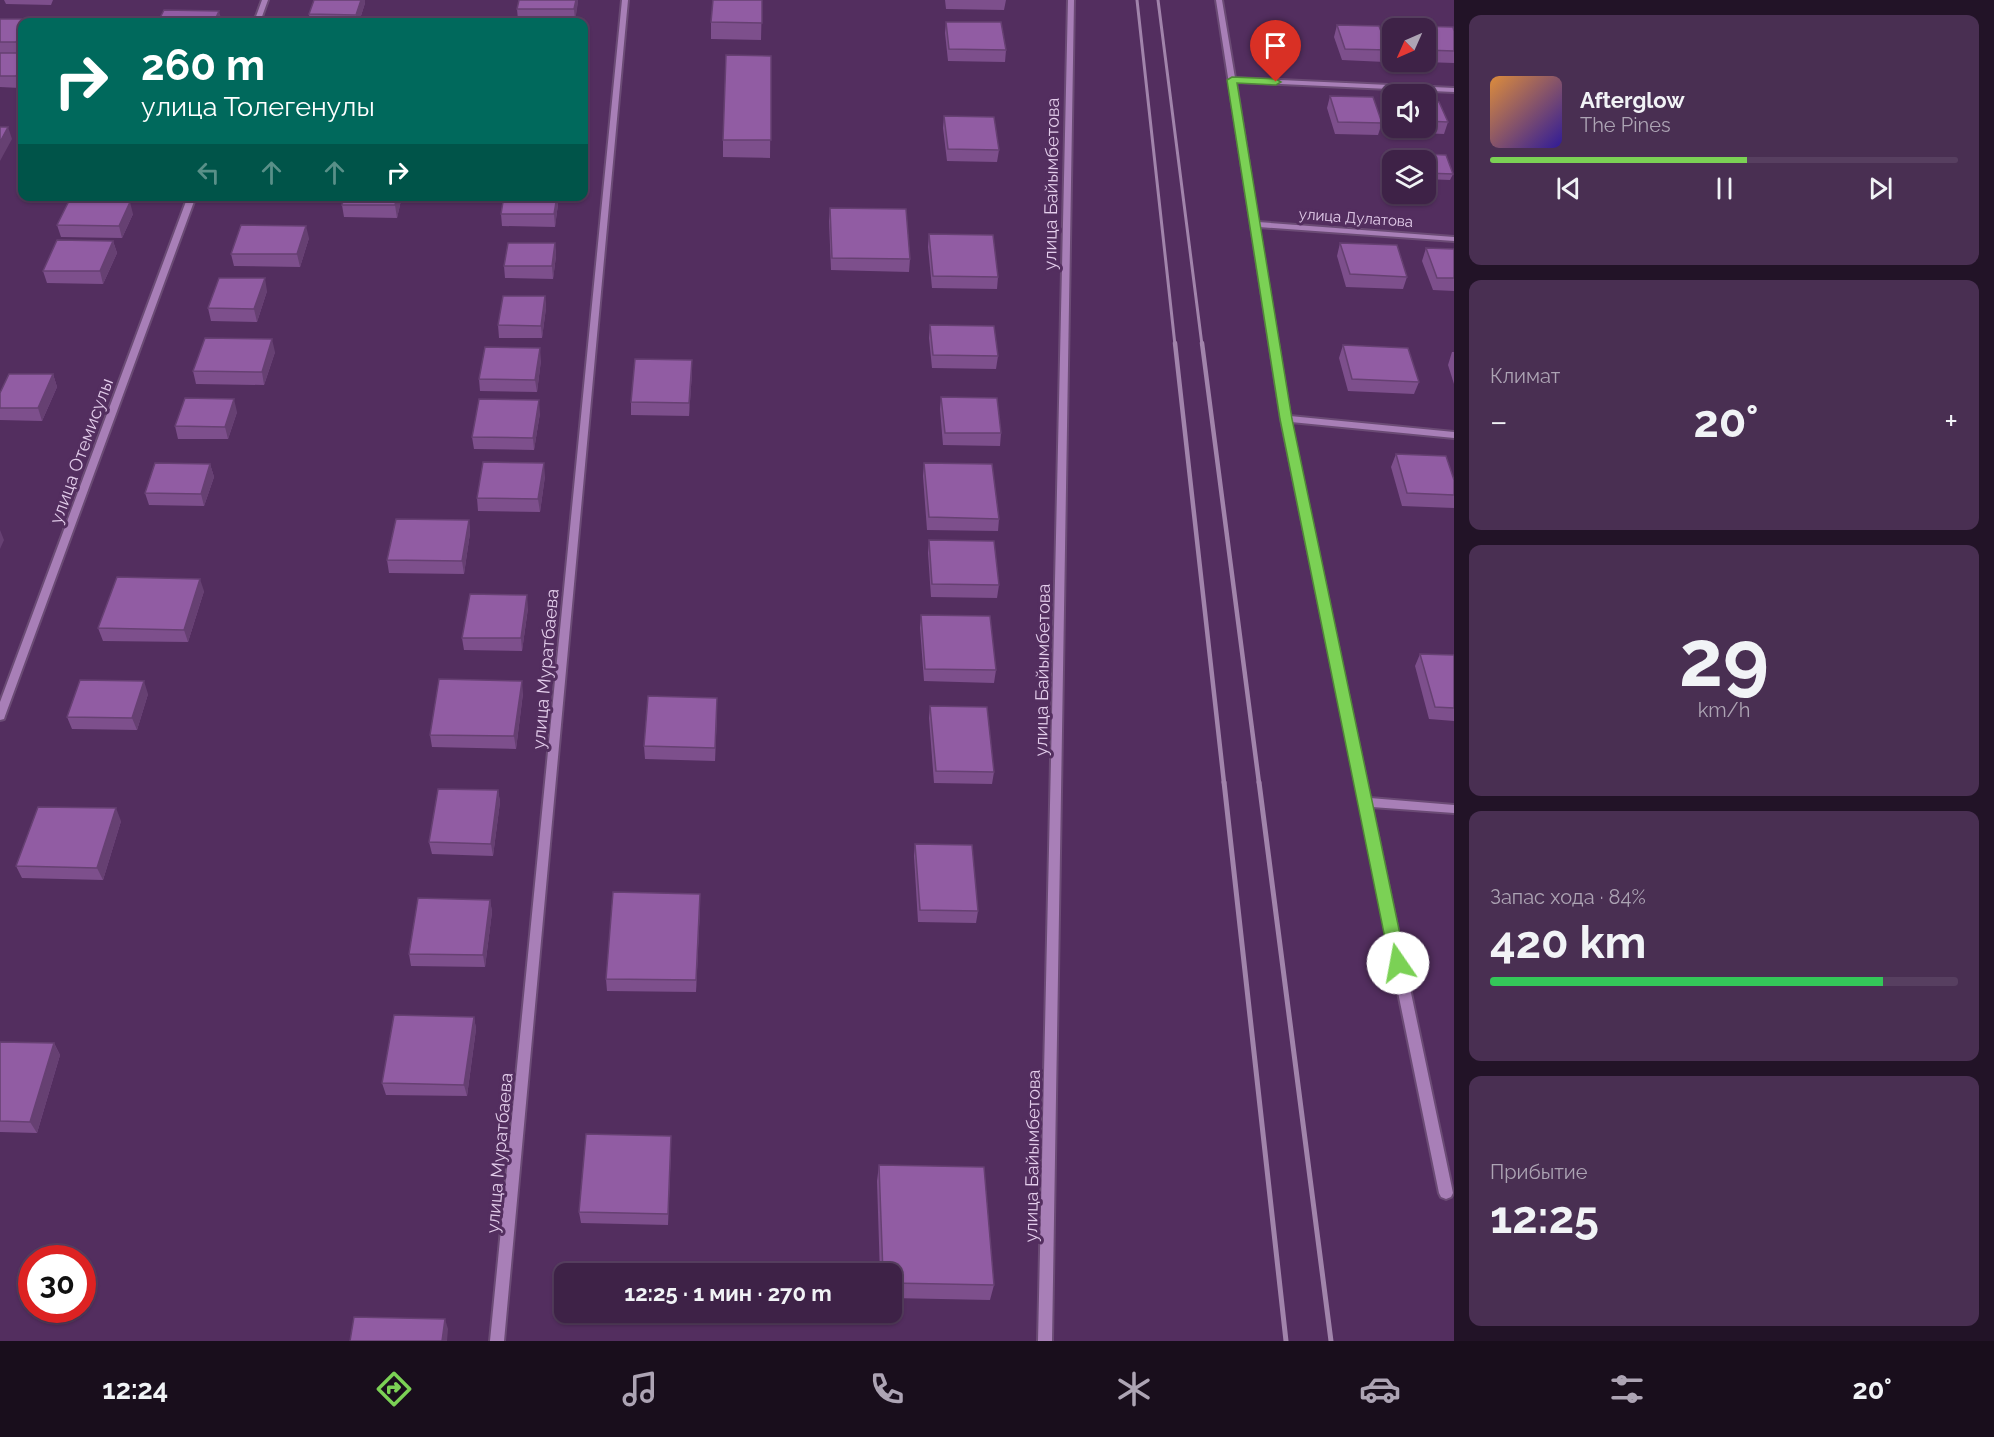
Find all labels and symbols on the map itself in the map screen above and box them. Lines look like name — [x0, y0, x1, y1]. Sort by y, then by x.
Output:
north arrow — [1382, 18, 1436, 72]
pin — [1250, 20, 1301, 82]
street label: улица Байымбетова — [1039, 97, 1063, 271]
street label: улица Дулатова — [1298, 205, 1414, 231]
street label: улица Отемисулы — [45, 375, 117, 527]
street label: улица Байымбетова — [1030, 583, 1054, 757]
street label: улица Муратбаева — [528, 588, 562, 750]
position arrow — [1366, 931, 1430, 995]
street label: улица Байымбетова — [1020, 1069, 1044, 1243]
street label: улица Муратбаева — [482, 1072, 516, 1234]
speed limit sign: 30 — [18, 1245, 96, 1323]

